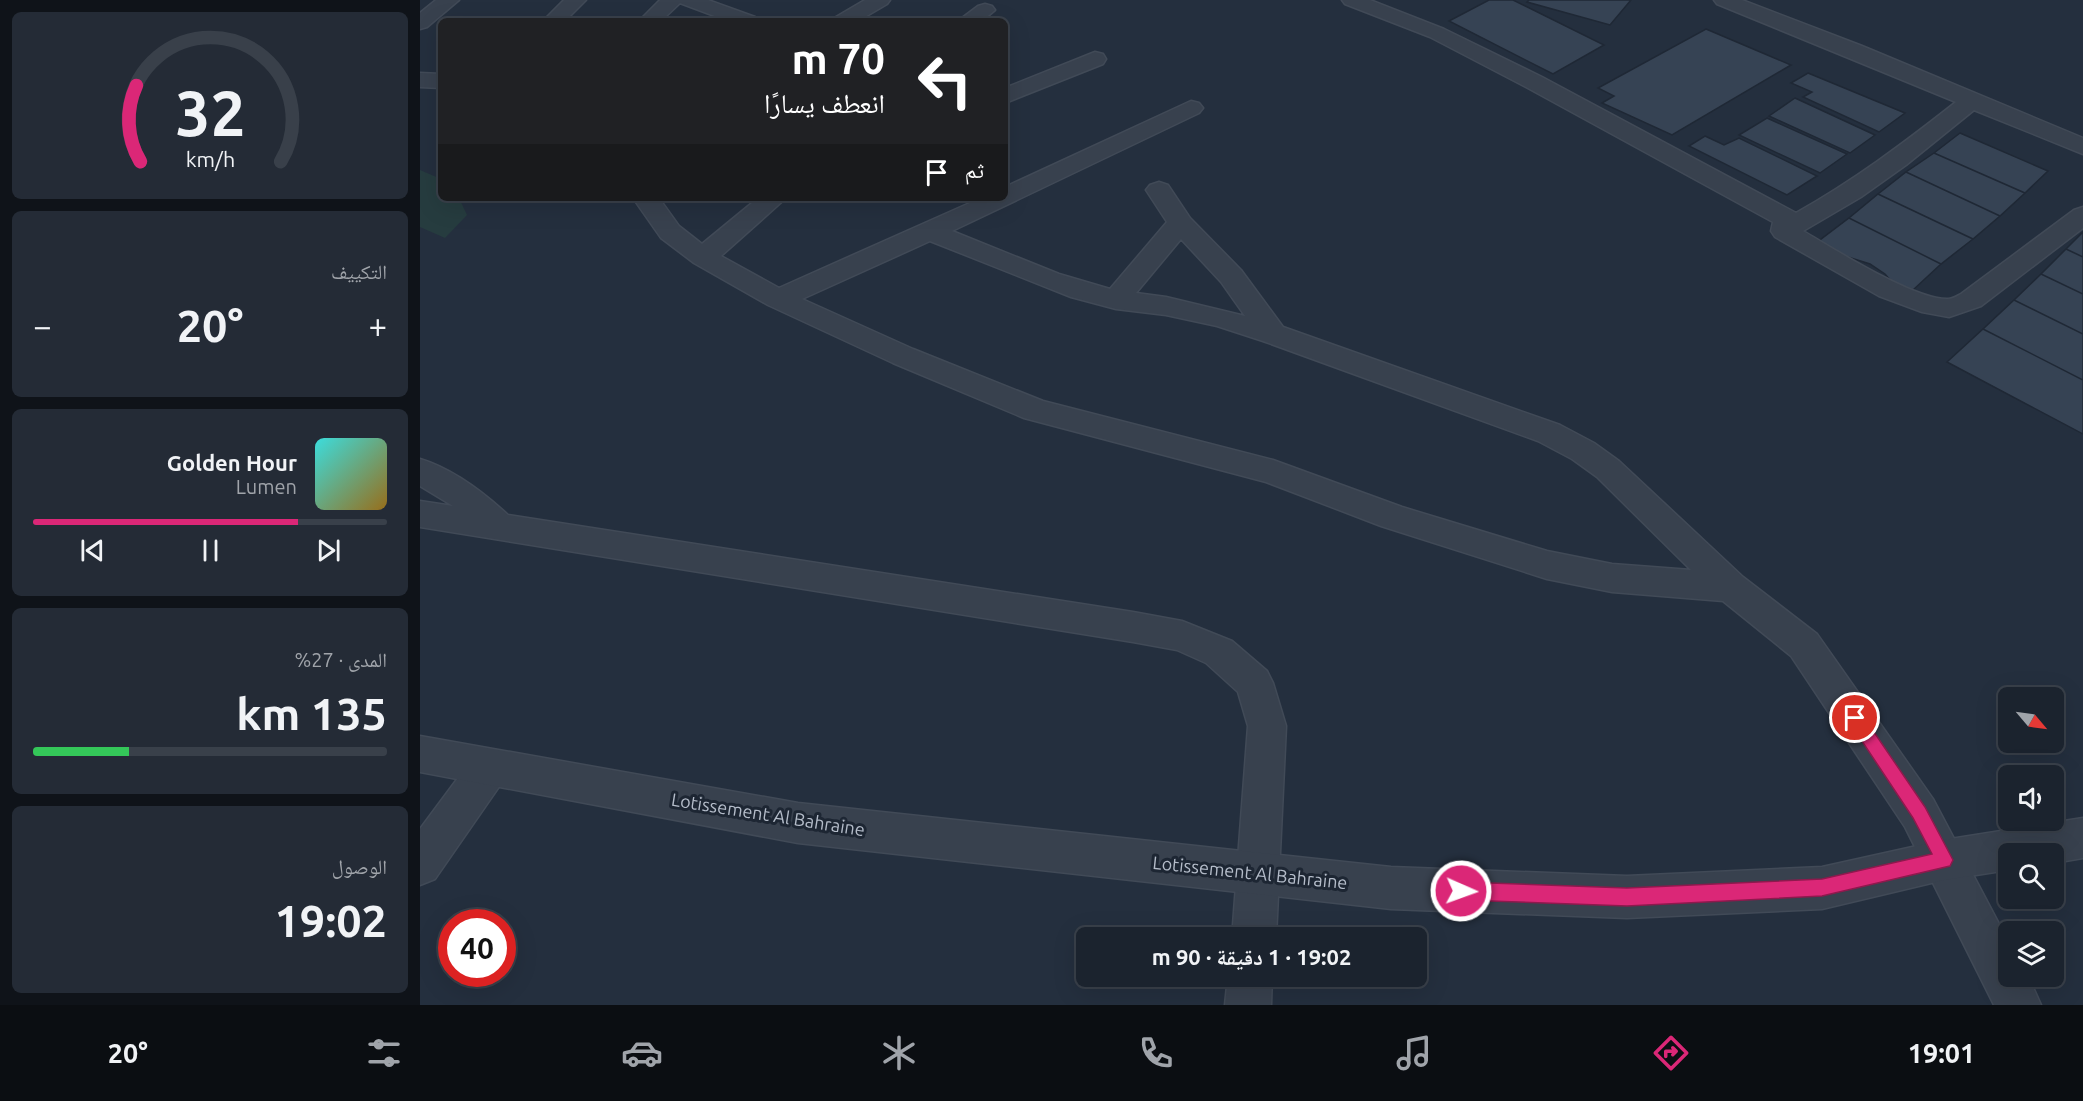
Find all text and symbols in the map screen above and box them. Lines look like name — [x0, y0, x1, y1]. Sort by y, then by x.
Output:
text: 70 m — [791, 35, 885, 82]
icon: left — [906, 42, 984, 120]
text: 32 — [175, 78, 245, 148]
text: انعطف يسارًا — [764, 88, 885, 118]
text: km/h — [185, 148, 235, 172]
icon: arrive — [920, 156, 953, 189]
text: ثم — [965, 157, 984, 182]
text: التكييف — [331, 260, 387, 283]
text: 20° — [177, 300, 243, 351]
text: − — [33, 307, 52, 344]
text: + — [368, 307, 387, 344]
text: Golden Hour — [167, 450, 297, 475]
text: Lumen — [236, 475, 297, 498]
icon: previous — [76, 534, 109, 567]
icon: pause — [194, 534, 227, 567]
icon: next — [312, 534, 345, 567]
text: المدى · 27% — [294, 648, 387, 671]
north arrow — [1998, 687, 2064, 753]
map controls — [1998, 687, 2064, 987]
text: 135 km — [236, 688, 387, 739]
pin — [1829, 692, 1880, 743]
icon: arrive — [1838, 701, 1871, 734]
button: sound — [1998, 765, 2064, 831]
street label: Lotissement Al Bahraine — [670, 789, 866, 839]
button: search — [1998, 843, 2064, 909]
street label: Lotissement Al Bahraine — [1152, 852, 1349, 892]
text: الوصول — [332, 855, 387, 878]
position arrow — [1429, 859, 1493, 923]
text: 19:02 — [274, 895, 387, 946]
speed limit sign: 40 — [438, 909, 516, 987]
button: layers — [1998, 921, 2064, 987]
text: 19:02 · 1 دقيقة · 90 m — [1152, 944, 1351, 969]
icon: filters — [363, 1032, 405, 1074]
icon: car — [621, 1032, 663, 1074]
icon: climate — [878, 1032, 920, 1074]
icon: phone — [1135, 1032, 1177, 1074]
icon: music — [1393, 1032, 1435, 1074]
icon: directions — [1650, 1032, 1692, 1074]
text: 20° — [108, 1038, 148, 1068]
text: 19:01 — [1908, 1038, 1975, 1068]

